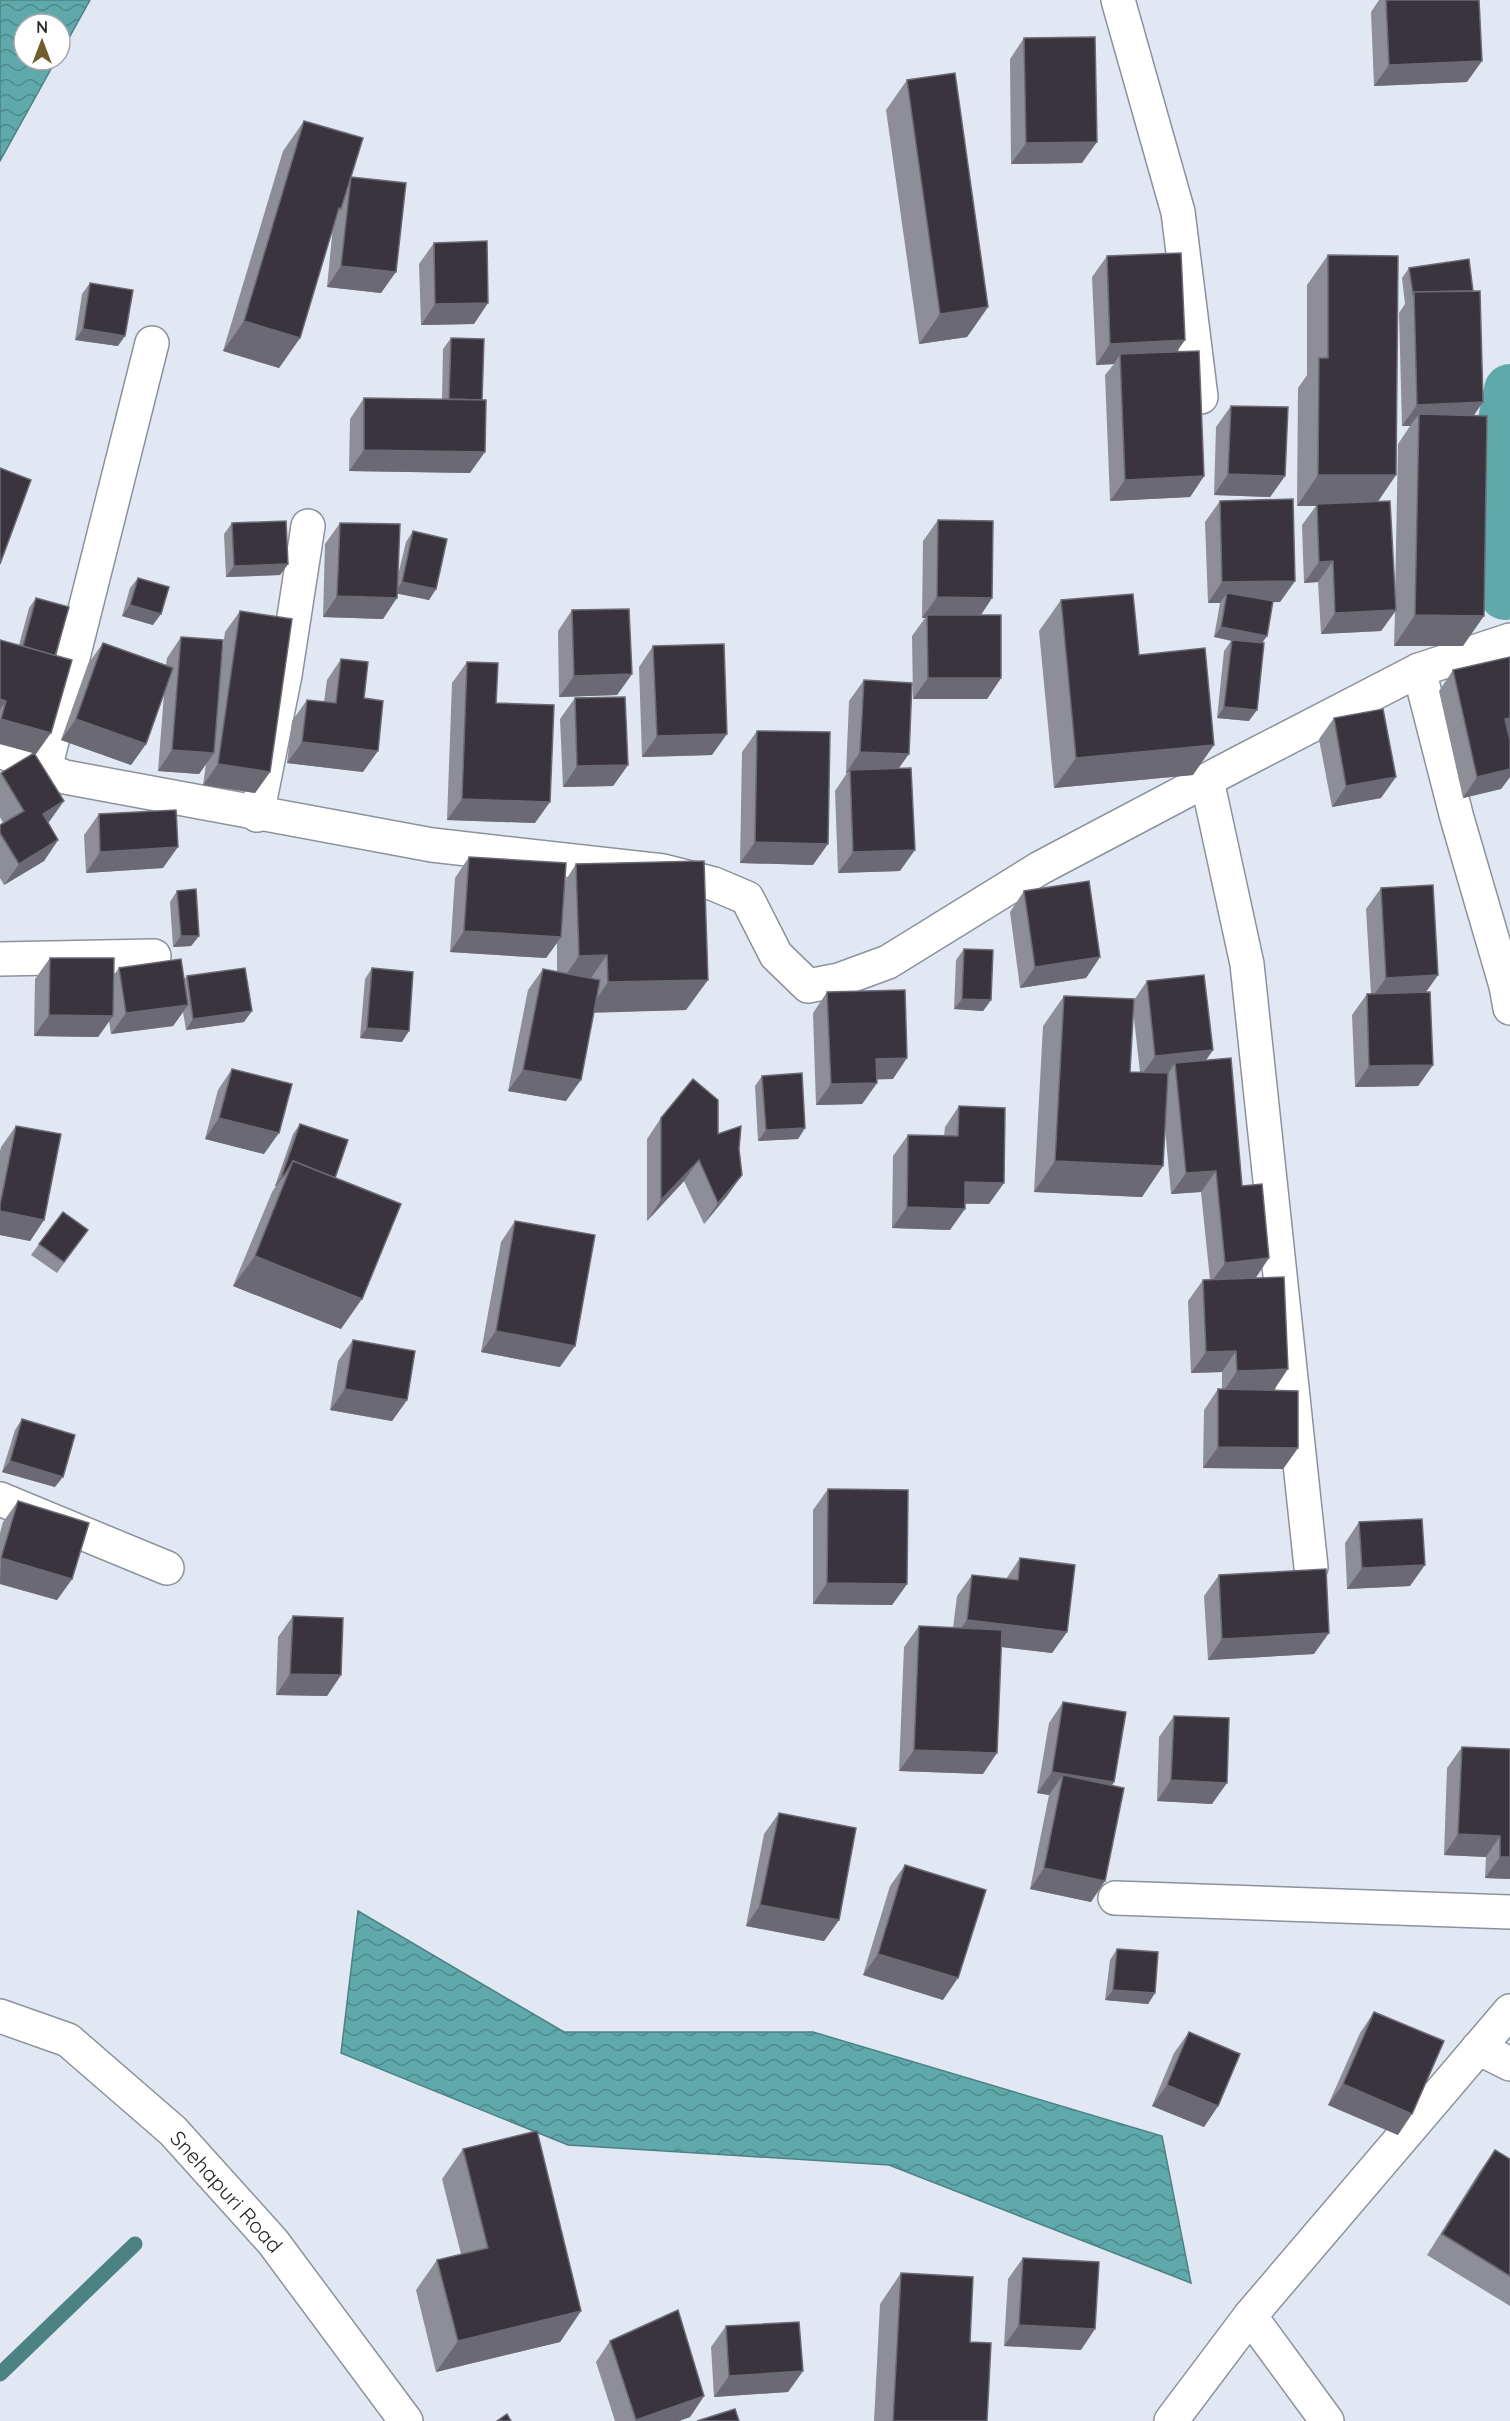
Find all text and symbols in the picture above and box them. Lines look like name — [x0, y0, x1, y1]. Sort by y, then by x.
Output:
north arrow — [12, 12, 72, 72]
text: N — [36, 17, 48, 37]
street label: Snehapuri Road — [165, 2125, 288, 2258]

